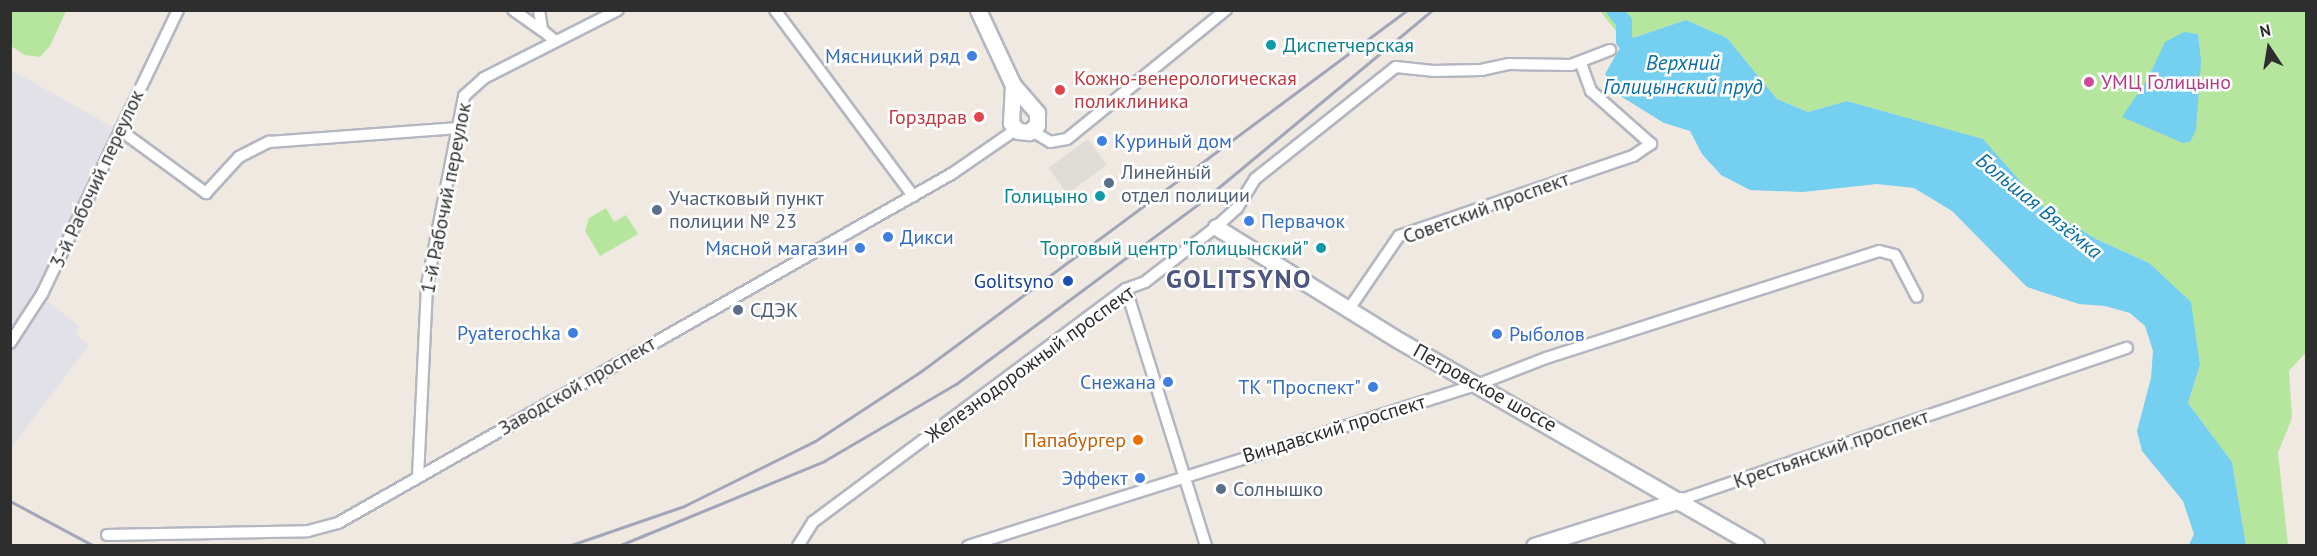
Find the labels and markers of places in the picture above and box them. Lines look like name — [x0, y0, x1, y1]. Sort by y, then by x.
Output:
place label: Диспетчерская — [1283, 33, 1414, 57]
marker: Диспетчерская — [1264, 38, 1278, 52]
place label: Мясницкий ряд — [825, 44, 960, 68]
marker: Мясницкий ряд — [965, 49, 979, 63]
place label: Кожно-венерологическая поликлиника — [1074, 66, 1297, 113]
place label: УМЦ Голицыно — [2101, 70, 2231, 94]
marker: УМЦ Голицыно — [2082, 75, 2096, 89]
marker: Кожно-венерологическая поликлиника — [1051, 81, 1069, 99]
place label: Горздрав — [888, 105, 967, 129]
marker: Горздрав — [972, 110, 986, 124]
place label: Куриный дом — [1114, 129, 1232, 153]
marker: Куриный дом — [1095, 134, 1109, 148]
place label: Линейный отдел полиции — [1121, 160, 1250, 207]
marker: Линейный отдел полиции — [1102, 176, 1116, 190]
place label: Голицыно — [1004, 184, 1088, 208]
place label: Участковый пункт полиции № 23 — [669, 186, 824, 233]
marker: Голицыно — [1093, 189, 1107, 203]
marker: Участковый пункт полиции № 23 — [650, 203, 664, 217]
place label: Первачок — [1261, 209, 1345, 233]
marker: Первачок — [1242, 214, 1256, 228]
place label: Дикси — [900, 225, 954, 249]
marker: Дикси — [881, 230, 895, 244]
place label: Мясной магазин — [705, 236, 848, 260]
place label: Торговый центр "Голицынский" — [1039, 236, 1309, 260]
marker: Мясной магазин — [853, 241, 867, 255]
marker: Торговый центр "Голицынский" — [1314, 241, 1328, 255]
place label: Golitsyno — [974, 269, 1054, 293]
marker: Golitsyno — [1059, 272, 1077, 290]
place label: СДЭК — [750, 298, 798, 322]
marker: СДЭК — [731, 303, 745, 317]
place label: Pyaterochka — [457, 321, 561, 345]
place label: Рыболов — [1509, 322, 1585, 346]
marker: Pyaterochka — [566, 326, 580, 340]
marker: Рыболов — [1490, 327, 1504, 341]
place label: Снежана — [1080, 370, 1156, 394]
marker: Снежана — [1161, 375, 1175, 389]
place label: ТК "Проспект" — [1237, 375, 1361, 399]
marker: ТК "Проспект" — [1366, 380, 1380, 394]
place label: Папабургер — [1024, 428, 1126, 452]
marker: Папабургер — [1131, 433, 1145, 447]
place label: Эффект — [1062, 466, 1128, 490]
marker: Эффект — [1133, 471, 1147, 485]
place label: Солнышко — [1233, 477, 1323, 501]
marker: Солнышко — [1214, 482, 1228, 496]

